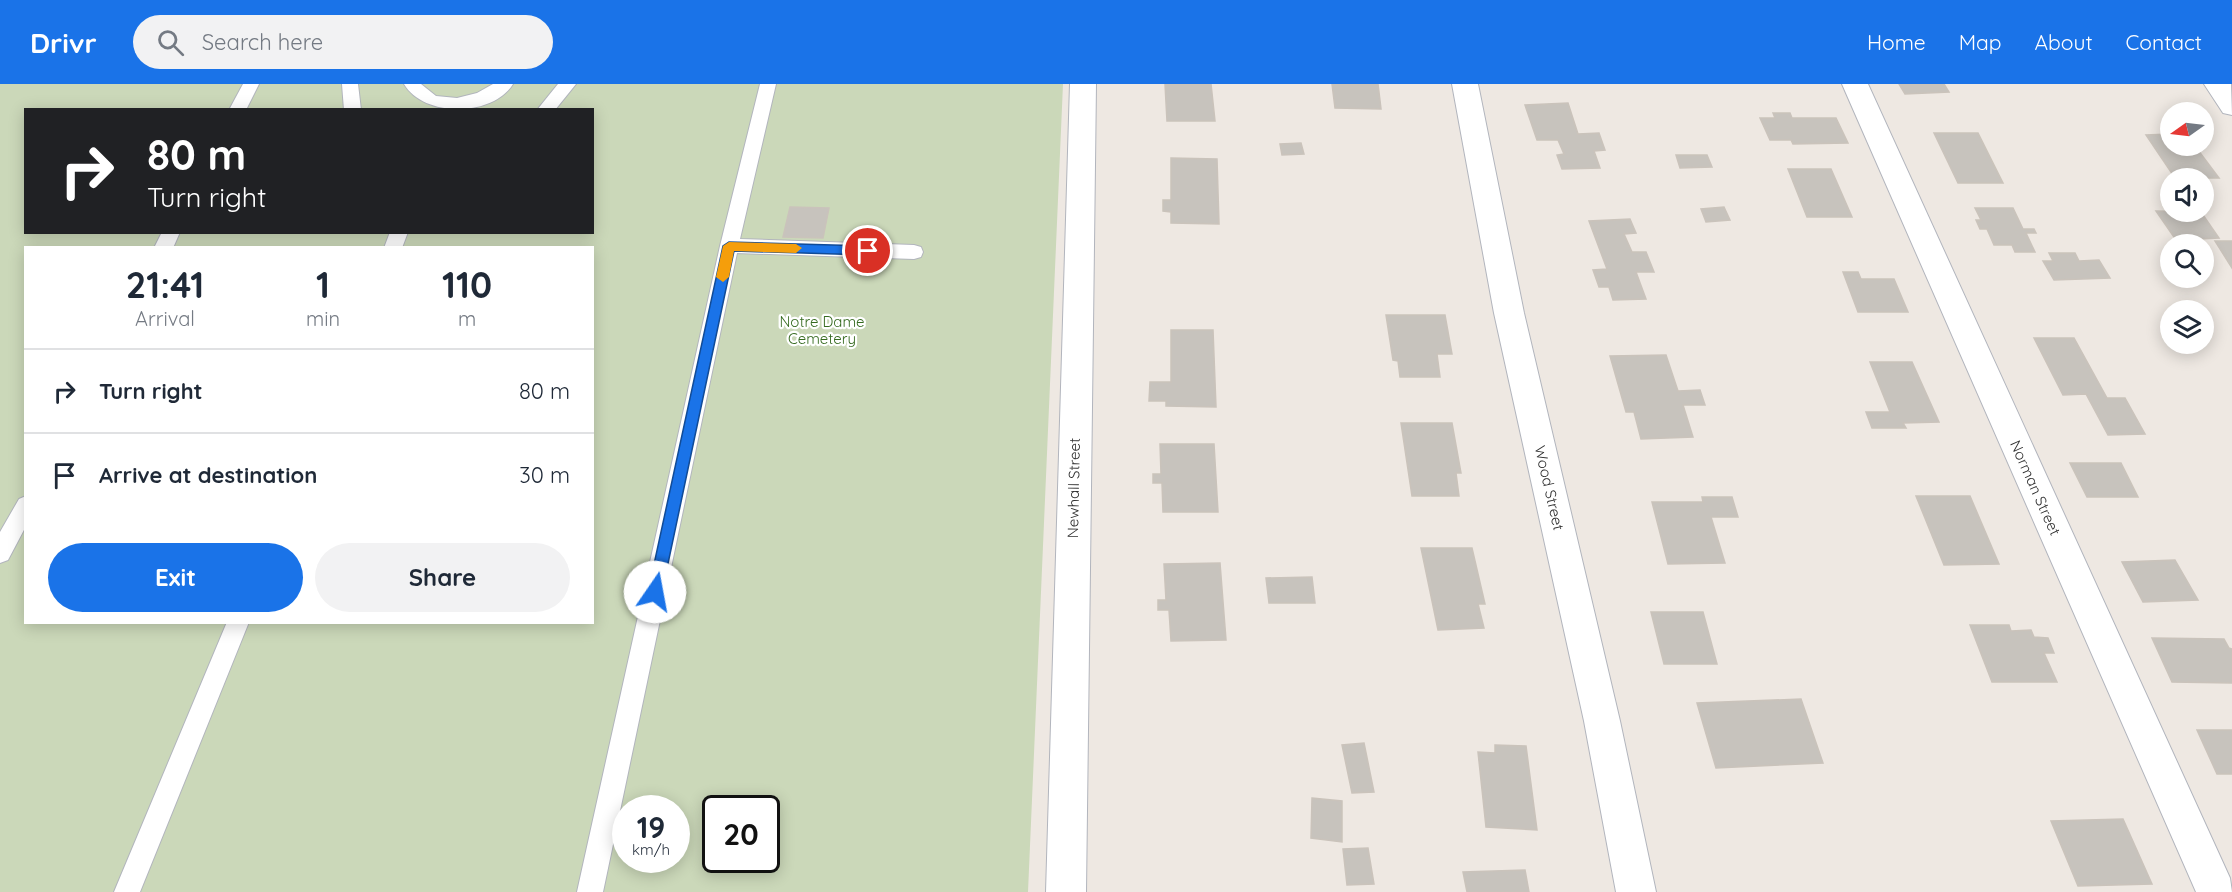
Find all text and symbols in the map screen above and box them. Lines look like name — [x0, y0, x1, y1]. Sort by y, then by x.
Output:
search box — [133, 15, 553, 69]
text: Drivr — [30, 25, 97, 60]
icon: search — [154, 26, 187, 59]
text: Search here — [202, 28, 323, 56]
text: Home — [1867, 29, 1926, 55]
text: Map — [1959, 29, 2002, 55]
text: About — [2035, 29, 2093, 55]
text: Contact — [2126, 29, 2202, 55]
north arrow — [2160, 102, 2214, 156]
map controls — [2160, 102, 2214, 354]
text: 80 m — [147, 128, 246, 181]
icon: right — [48, 132, 126, 210]
button: sound — [2160, 168, 2214, 222]
text: Turn right — [147, 180, 266, 214]
pin — [842, 225, 893, 276]
icon: arrive — [851, 234, 884, 267]
button: search — [2160, 234, 2214, 288]
text: 21:41 — [126, 262, 204, 307]
text: 1 — [316, 262, 330, 307]
text: 110 — [442, 262, 492, 307]
button: layers — [2160, 300, 2214, 354]
text: Arrival — [135, 306, 195, 331]
text: min — [306, 306, 340, 331]
text: m — [458, 306, 476, 331]
park label: Notre Dame Cemetery — [779, 312, 865, 348]
icon: right — [48, 375, 81, 408]
text: Turn right — [99, 377, 203, 405]
text: 80 m — [519, 377, 570, 405]
street label: Norman Street — [2006, 437, 2065, 538]
street label: Newhall Street — [1063, 438, 1084, 538]
street label: Wood Street — [1530, 444, 1568, 532]
icon: arrive — [48, 459, 81, 492]
text: Arrive at destination — [99, 461, 317, 489]
text: 30 m — [519, 461, 570, 489]
button: Exit — [48, 543, 303, 612]
button: Share — [315, 543, 570, 612]
position arrow — [623, 560, 687, 624]
speed limit sign: 20 — [702, 795, 780, 873]
text: 19 — [637, 808, 665, 846]
text: km/h — [632, 840, 670, 859]

